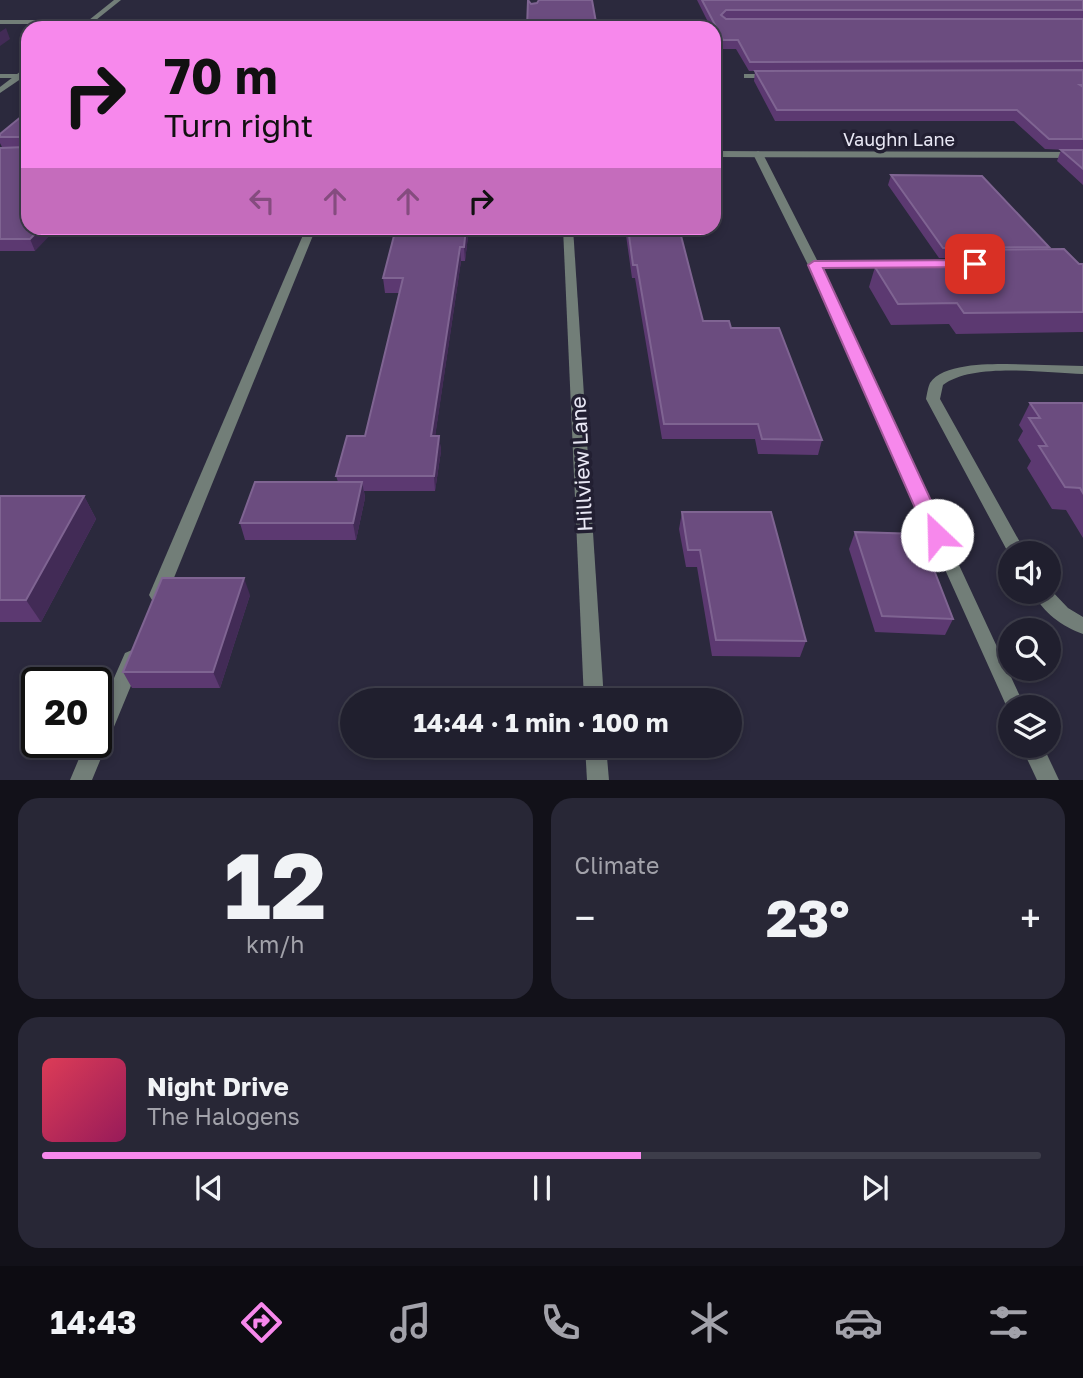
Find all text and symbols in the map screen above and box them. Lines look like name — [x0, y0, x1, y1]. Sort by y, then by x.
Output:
text: 70 m — [164, 46, 278, 105]
icon: right — [49, 49, 140, 140]
text: Turn right — [164, 106, 313, 144]
street label: Vaughn Lane — [843, 128, 955, 150]
icon: left — [243, 182, 281, 220]
icon: ahead — [316, 182, 354, 220]
icon: ahead — [389, 182, 427, 220]
icon: right — [462, 182, 500, 220]
pin — [945, 234, 1005, 294]
icon: arrive — [956, 245, 994, 283]
street label: Hillview Lane — [564, 396, 598, 532]
position arrow — [900, 498, 974, 572]
map controls — [998, 541, 1061, 758]
button: sound — [998, 541, 1061, 604]
button: search — [998, 618, 1061, 681]
speed limit sign: 20 — [21, 667, 112, 758]
button: layers — [998, 695, 1061, 758]
text: 14:44 · 1 min · 100 m — [413, 707, 669, 738]
text: 12 — [224, 830, 326, 939]
text: Climate — [575, 851, 659, 879]
text: 23° — [766, 886, 850, 948]
text: − — [575, 895, 595, 940]
text: + — [1020, 895, 1041, 940]
text: km/h — [246, 930, 305, 958]
text: Night Drive — [147, 1071, 289, 1102]
text: The Halogens — [147, 1102, 300, 1130]
icon: previous — [190, 1169, 228, 1207]
icon: pause — [523, 1169, 561, 1207]
icon: next — [856, 1169, 894, 1207]
icon: directions — [237, 1298, 286, 1347]
icon: music — [386, 1298, 435, 1347]
icon: phone — [536, 1298, 585, 1347]
icon: climate — [685, 1298, 734, 1347]
icon: car — [834, 1298, 883, 1347]
icon: filters — [984, 1298, 1033, 1347]
text: 14:43 — [50, 1303, 136, 1341]

